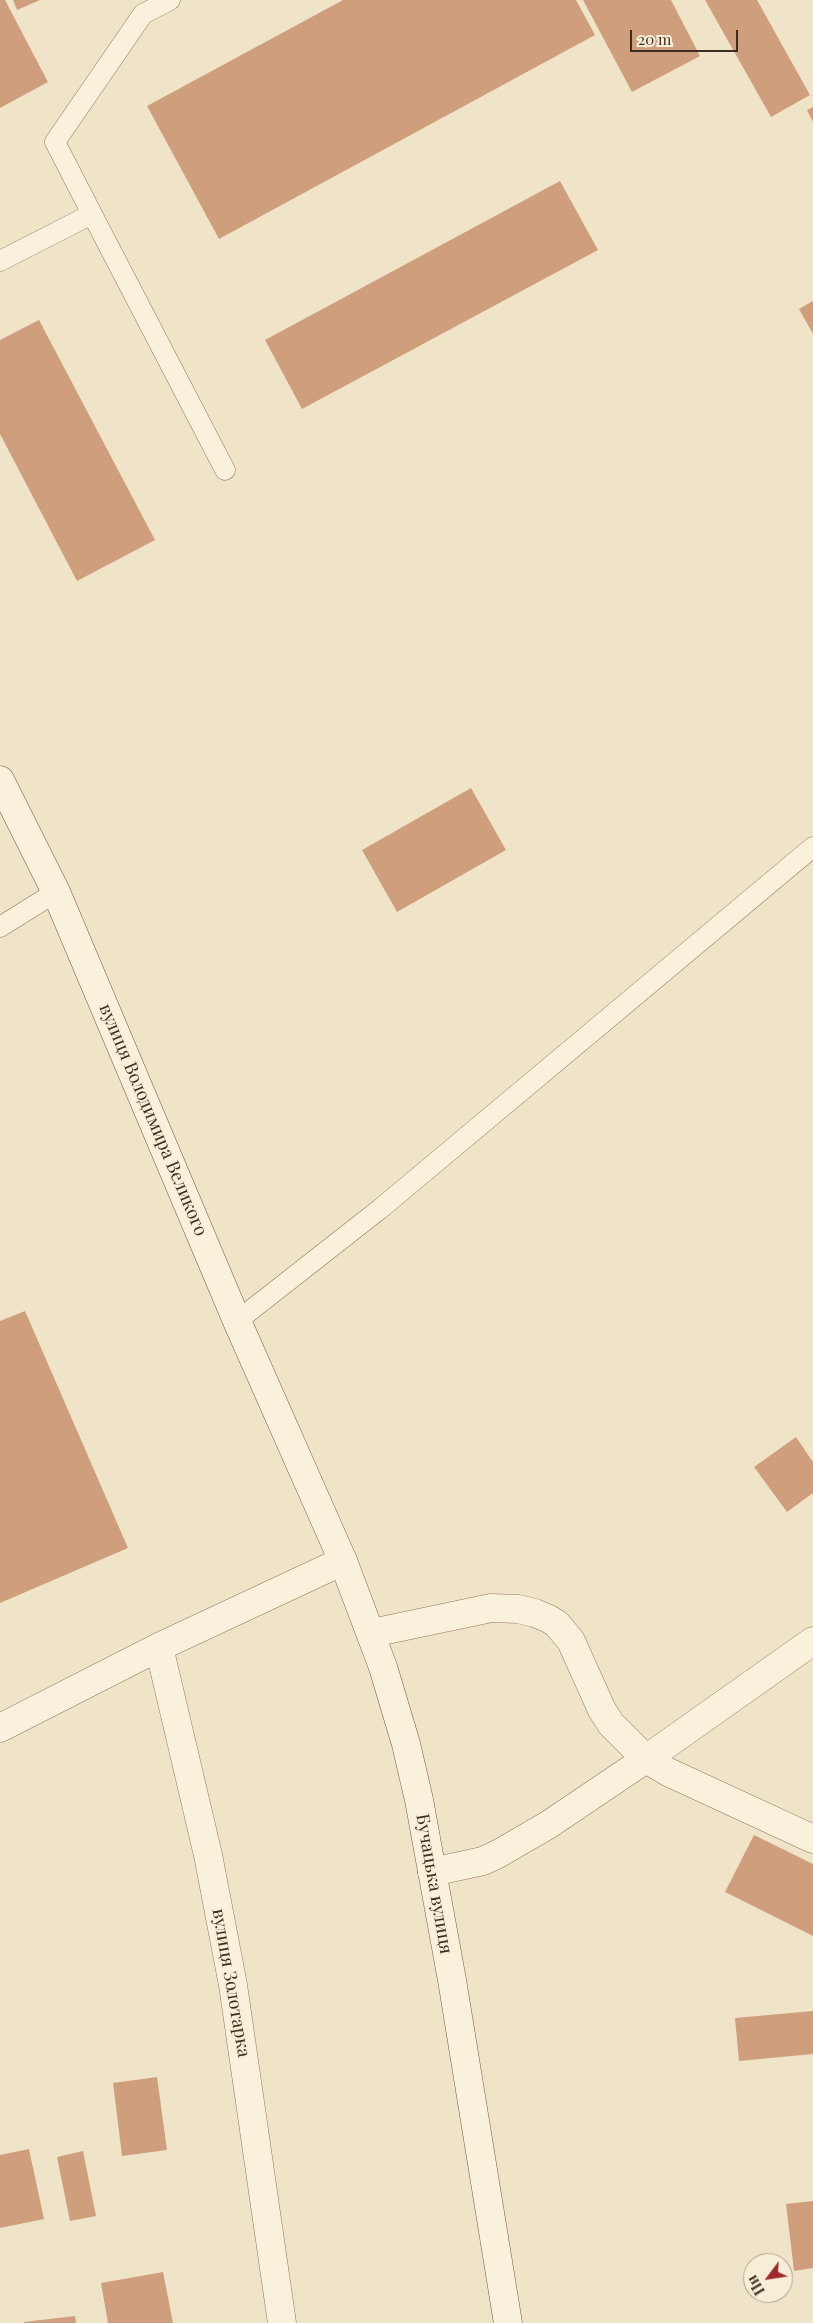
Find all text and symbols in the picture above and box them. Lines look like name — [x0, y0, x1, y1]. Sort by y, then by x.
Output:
scale bar — [633, 20, 740, 52]
text: 20 m — [638, 29, 671, 49]
street label: вулиця Володимира Великого — [94, 1001, 212, 1239]
street label: Бучацька вулиця — [411, 1812, 457, 1956]
street label: вулиця Золотарка — [207, 1907, 255, 2059]
north arrow — [743, 2253, 793, 2303]
text: Пн — [742, 2272, 769, 2299]

